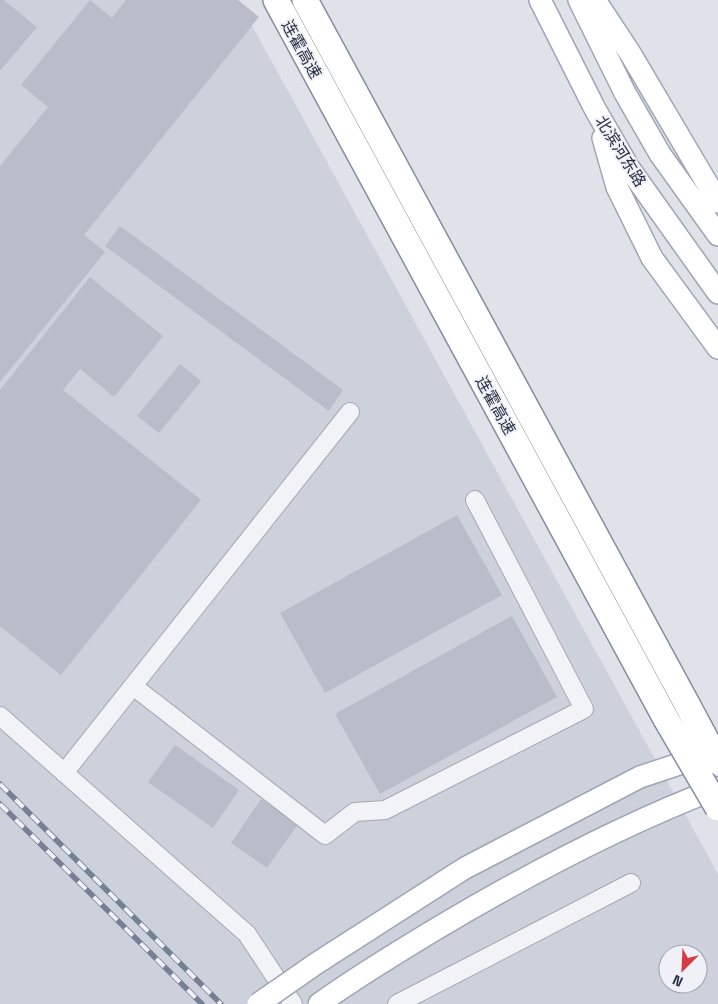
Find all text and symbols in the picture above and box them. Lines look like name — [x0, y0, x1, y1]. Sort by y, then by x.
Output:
street label: 连霍高速 — [277, 16, 326, 82]
street label: 北滨河东路 — [590, 112, 651, 191]
street label: 连霍高速 — [471, 372, 520, 438]
north arrow — [658, 944, 708, 994]
text: N — [670, 971, 686, 991]

